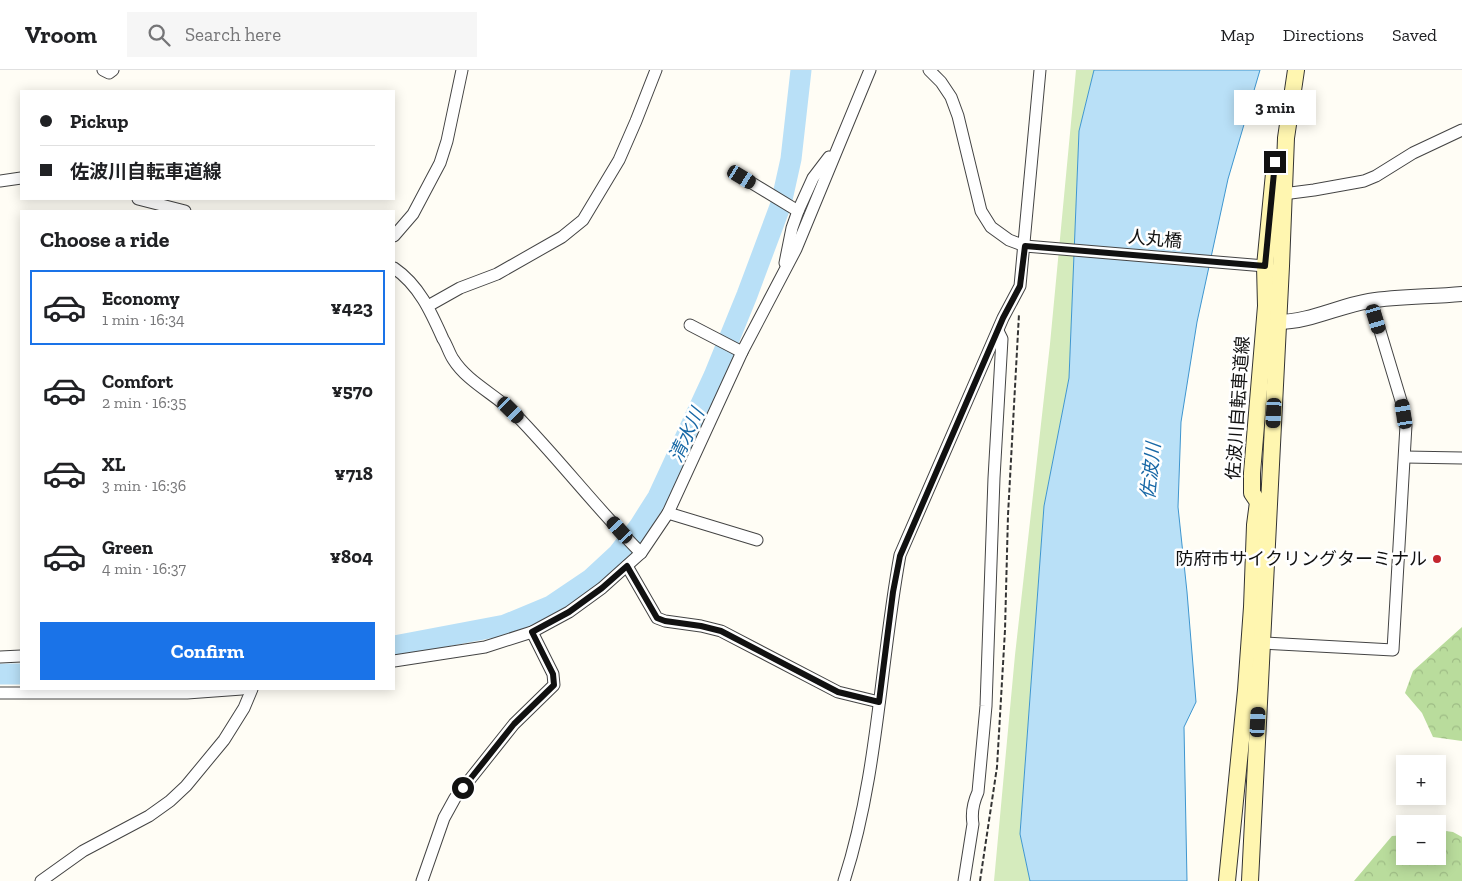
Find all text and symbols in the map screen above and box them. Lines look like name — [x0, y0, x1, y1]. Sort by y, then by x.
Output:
search box — [127, 12, 477, 57]
text: Vroom — [25, 20, 97, 49]
icon: search — [145, 21, 173, 49]
text: Search here — [185, 23, 281, 46]
text: Map — [1220, 24, 1255, 46]
text: Directions — [1283, 24, 1364, 46]
text: Saved — [1392, 24, 1437, 46]
callout: 3 min — [1234, 89, 1316, 124]
text: 3 min — [1255, 98, 1295, 117]
text: Pickup — [70, 110, 128, 133]
route end — [1264, 151, 1286, 173]
text: 佐波川自転車道線 — [70, 160, 222, 183]
car — [725, 163, 758, 191]
text: Choose a ride — [40, 226, 170, 253]
street label: 人丸橋 — [1127, 226, 1183, 252]
icon: car — [42, 285, 87, 330]
text: Economy — [102, 287, 180, 310]
text: ¥423 — [331, 296, 373, 319]
car — [1364, 302, 1387, 336]
text: 1 min · 16:34 — [102, 310, 185, 329]
street label: 佐波川自転車道線 — [1222, 335, 1254, 481]
icon: car — [42, 368, 87, 413]
text: Comfort — [102, 370, 173, 393]
text: ¥570 — [331, 379, 373, 402]
text: 2 min · 16:35 — [102, 393, 186, 412]
car — [495, 394, 526, 426]
car — [1265, 398, 1282, 428]
car — [1394, 398, 1413, 430]
water label: 清水川 — [664, 403, 710, 466]
water label: 佐波川 — [1136, 440, 1165, 501]
icon: car — [42, 451, 87, 496]
text: XL — [102, 453, 125, 476]
text: ¥718 — [334, 462, 373, 485]
text: 3 min · 16:36 — [102, 476, 186, 495]
car — [604, 514, 635, 546]
icon: car — [42, 534, 87, 579]
text: Green — [102, 536, 153, 559]
text: ¥804 — [330, 545, 373, 568]
place label: 防府市サイクリングターミナル — [1175, 548, 1427, 570]
marker: 防府市サイクリングターミナル — [1431, 553, 1443, 565]
text: 4 min · 16:37 — [102, 559, 186, 578]
button: Confirm — [40, 622, 375, 680]
car — [1249, 707, 1266, 737]
map controls — [1396, 755, 1446, 865]
button: + — [1396, 755, 1446, 805]
route start — [452, 777, 474, 799]
button: − — [1396, 815, 1446, 865]

